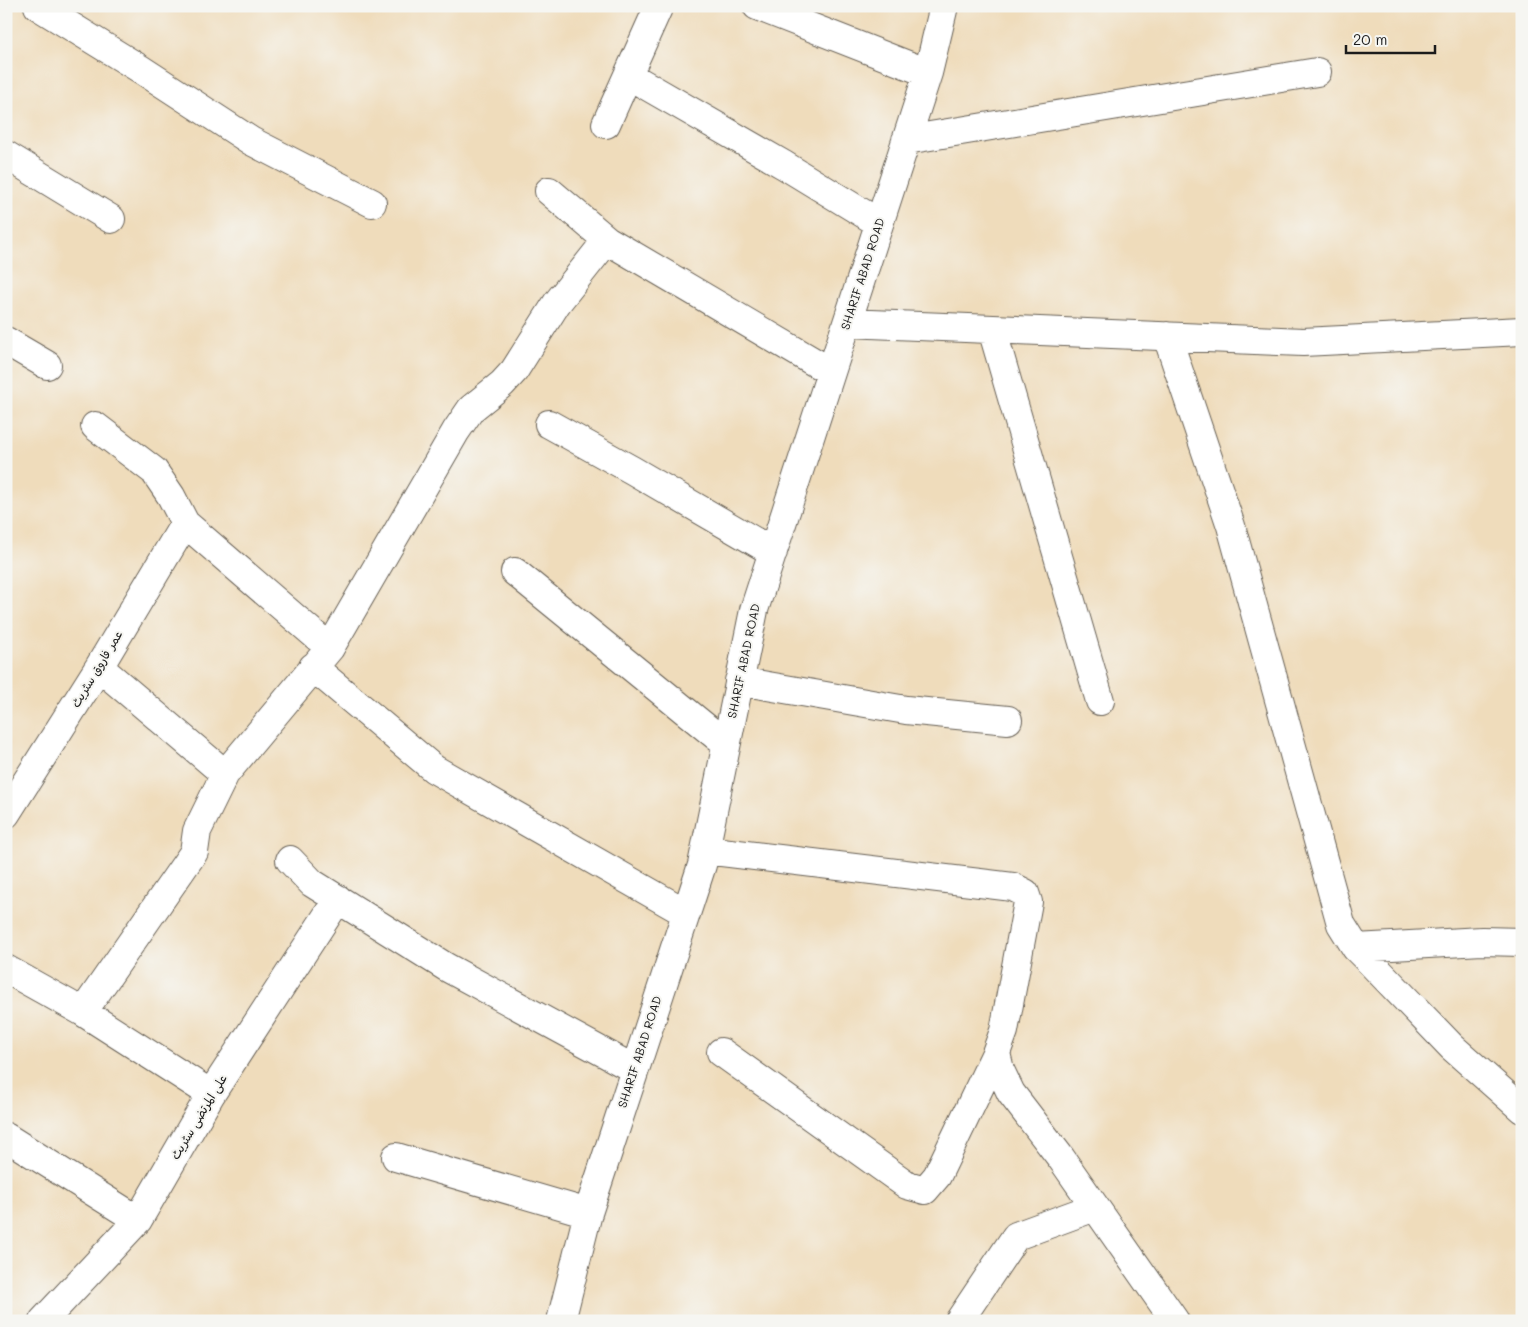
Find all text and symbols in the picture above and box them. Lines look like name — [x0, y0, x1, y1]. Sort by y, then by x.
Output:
scale bar — [1346, 22, 1434, 54]
text: 20 m — [1353, 29, 1387, 49]
street label: SHARIF ABAD ROAD — [836, 216, 888, 332]
street label: SHARIF ABAD ROAD — [723, 602, 763, 720]
street label: عمر فاروق سٹریٹ — [67, 627, 126, 710]
street label: SHARIF ABAD ROAD — [613, 994, 665, 1110]
street label: علی المرتضی سٹریٹ — [166, 1071, 231, 1162]

